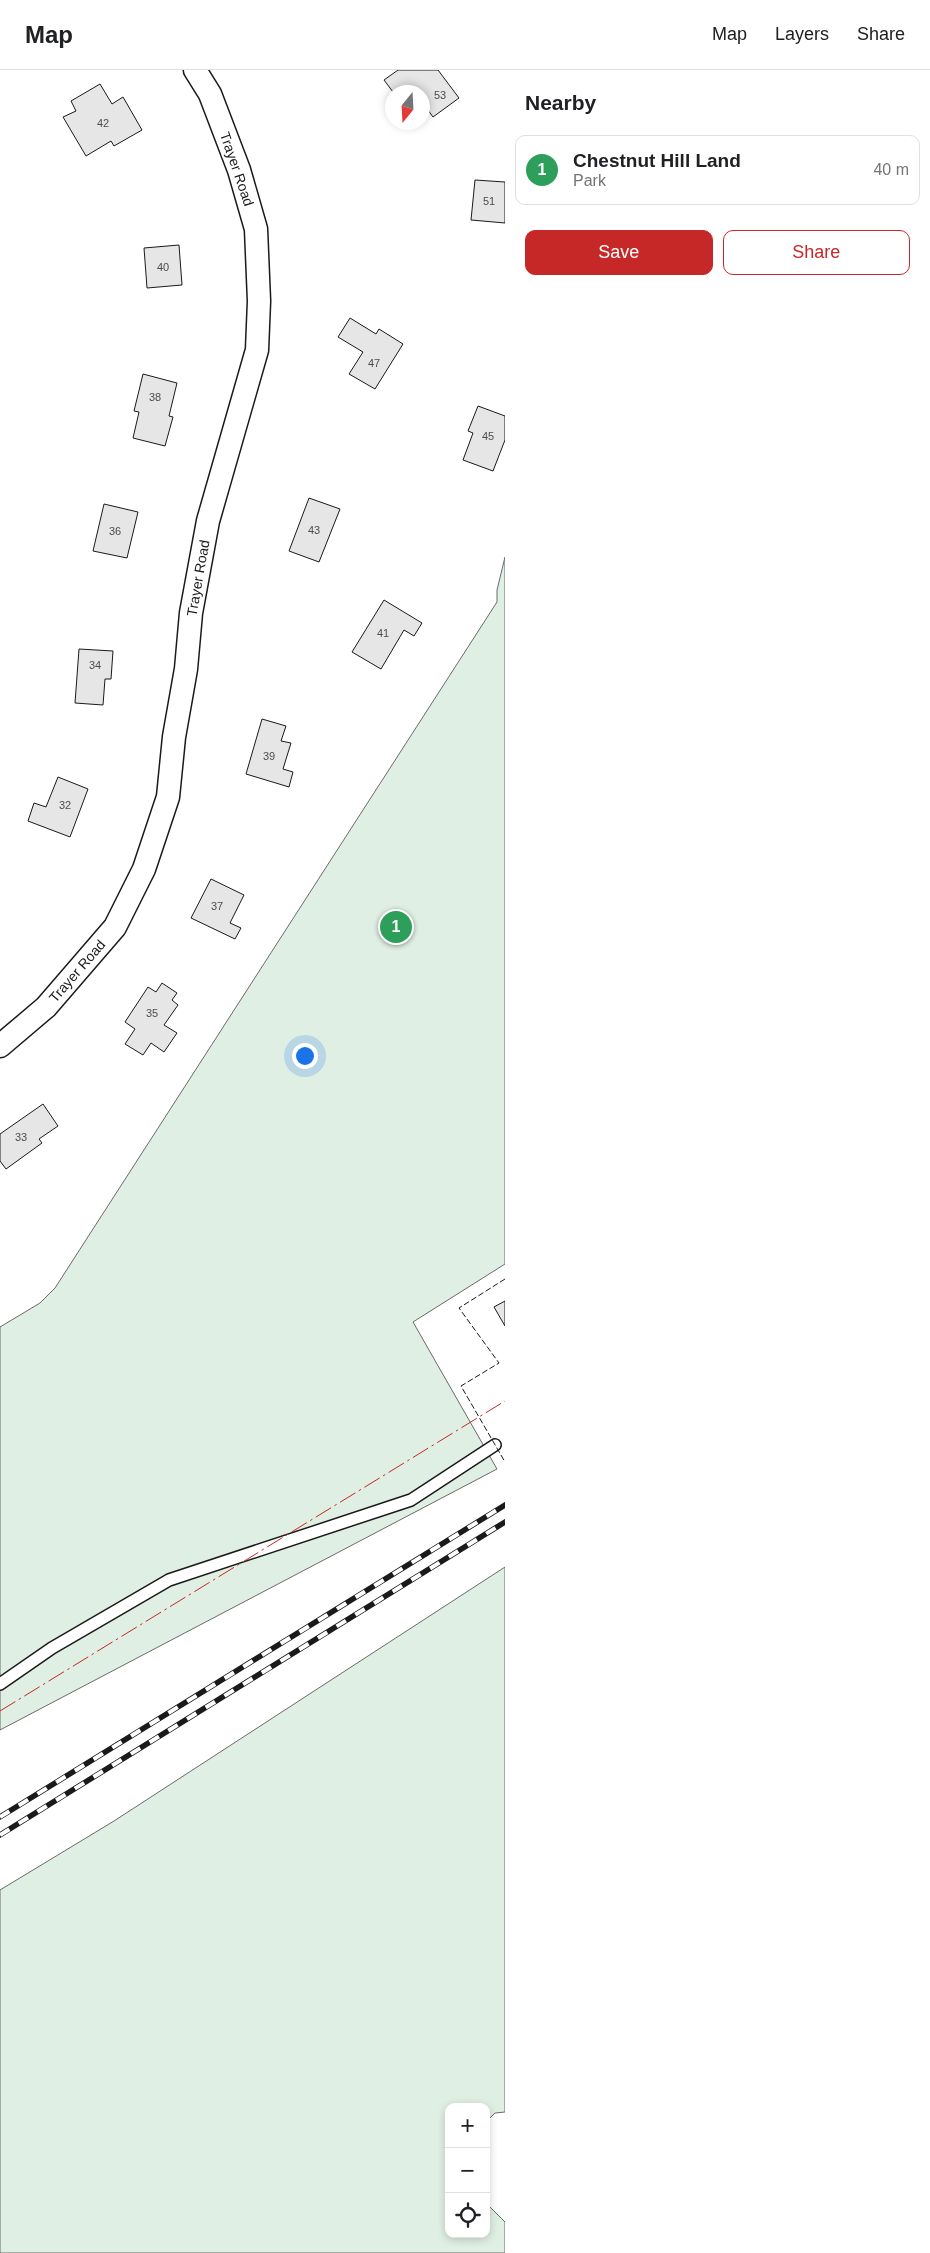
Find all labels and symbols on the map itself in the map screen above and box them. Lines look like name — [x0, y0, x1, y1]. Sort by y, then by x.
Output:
north arrow — [385, 85, 430, 130]
house number: 53 — [434, 89, 446, 101]
house number: 42 — [97, 117, 109, 129]
street label: Trayer Road — [217, 130, 257, 208]
house number: 51 — [483, 195, 495, 207]
house number: 40 — [157, 261, 169, 273]
house number: 47 — [368, 357, 380, 369]
house number: 38 — [149, 391, 161, 403]
house number: 45 — [482, 430, 494, 442]
house number: 43 — [308, 524, 320, 536]
house number: 36 — [109, 525, 121, 537]
street label: Trayer Road — [183, 539, 213, 617]
house number: 41 — [377, 627, 389, 639]
house number: 34 — [89, 659, 101, 671]
house number: 39 — [263, 750, 275, 762]
house number: 32 — [59, 799, 71, 811]
house number: 37 — [211, 900, 223, 912]
pin: 1 — [380, 908, 412, 946]
street label: Trayer Road — [46, 937, 108, 1005]
house number: 35 — [146, 1007, 158, 1019]
your location — [292, 1043, 318, 1069]
house number: 33 — [15, 1131, 27, 1143]

